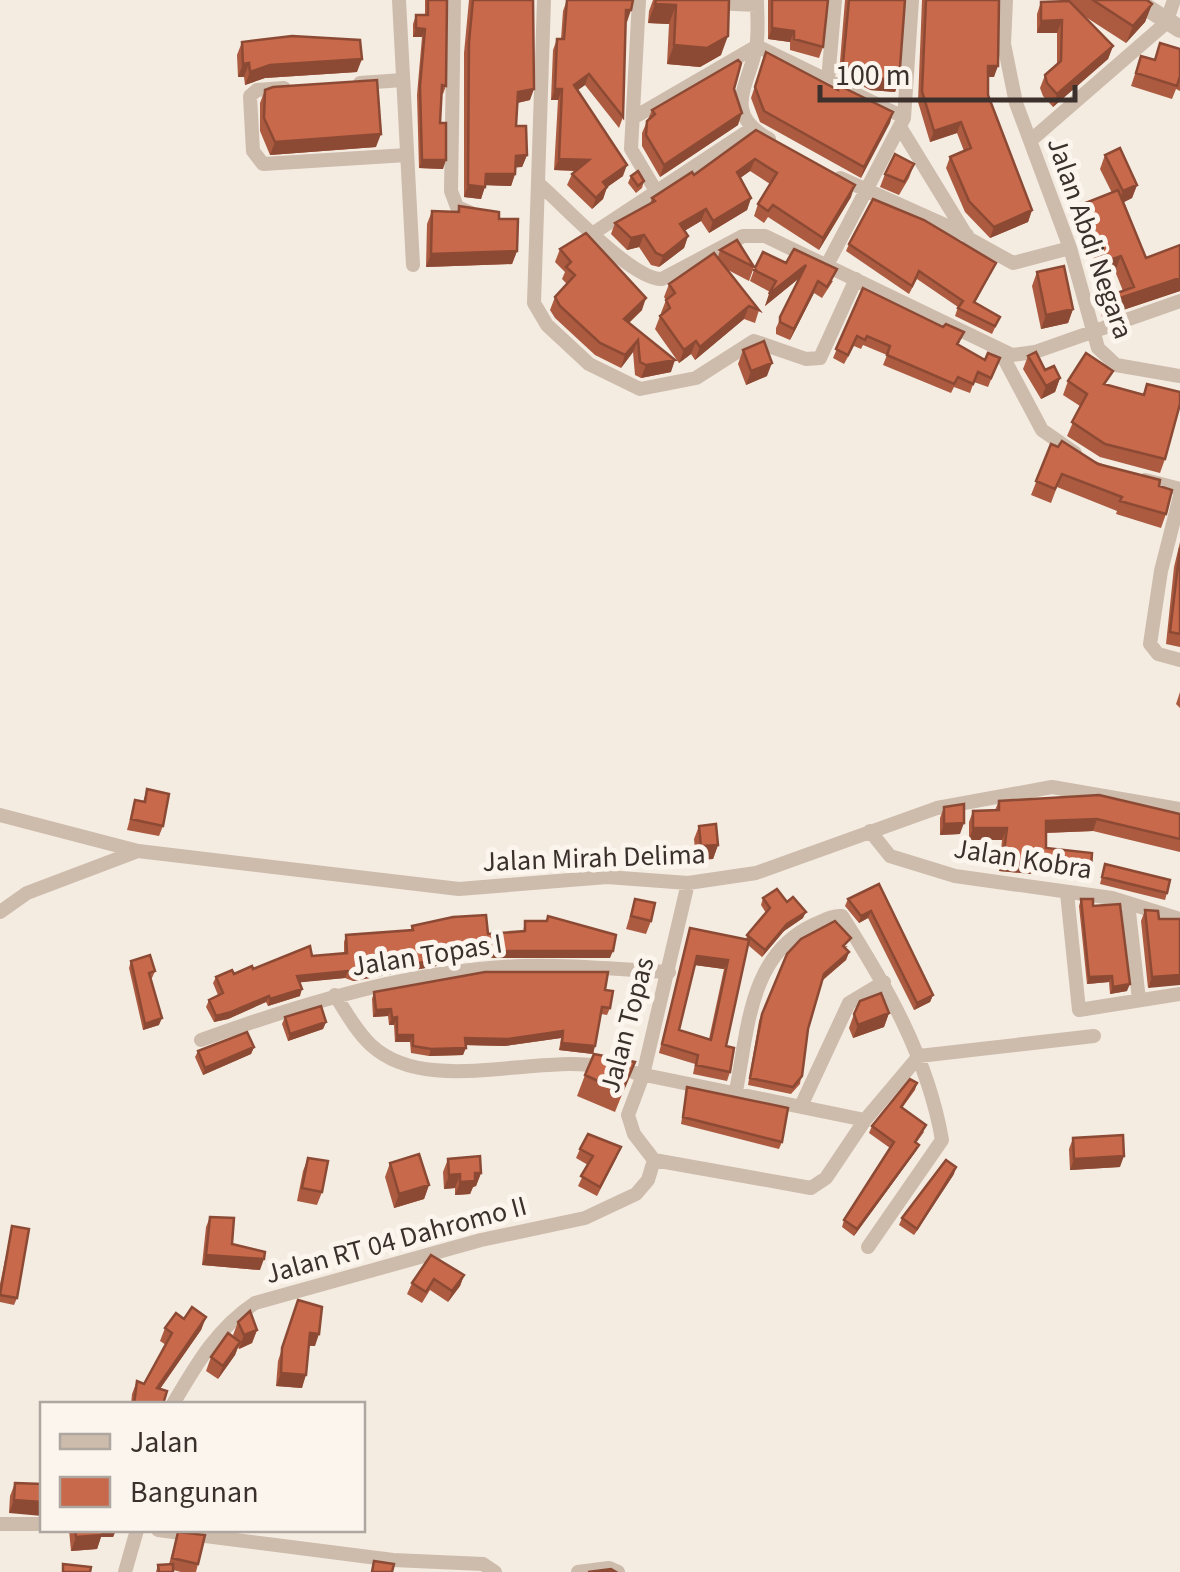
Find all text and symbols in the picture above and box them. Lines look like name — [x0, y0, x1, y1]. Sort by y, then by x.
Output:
scale bar — [820, 40, 1075, 102]
text: 100 m — [835, 54, 911, 97]
street label: Jalan Abdi Negara — [1037, 132, 1143, 344]
street label: Jalan Kobra — [951, 828, 1095, 890]
street label: Jalan Mirah Delima — [482, 834, 706, 882]
street label: Jalan Topas I — [349, 923, 505, 987]
street label: Jalan Topas — [590, 953, 664, 1097]
street label: Jalan RT 04 Dahromo II — [261, 1186, 531, 1294]
legend — [40, 1402, 365, 1532]
text: Jalan — [130, 1421, 199, 1464]
text: Bangunan — [130, 1471, 259, 1514]

